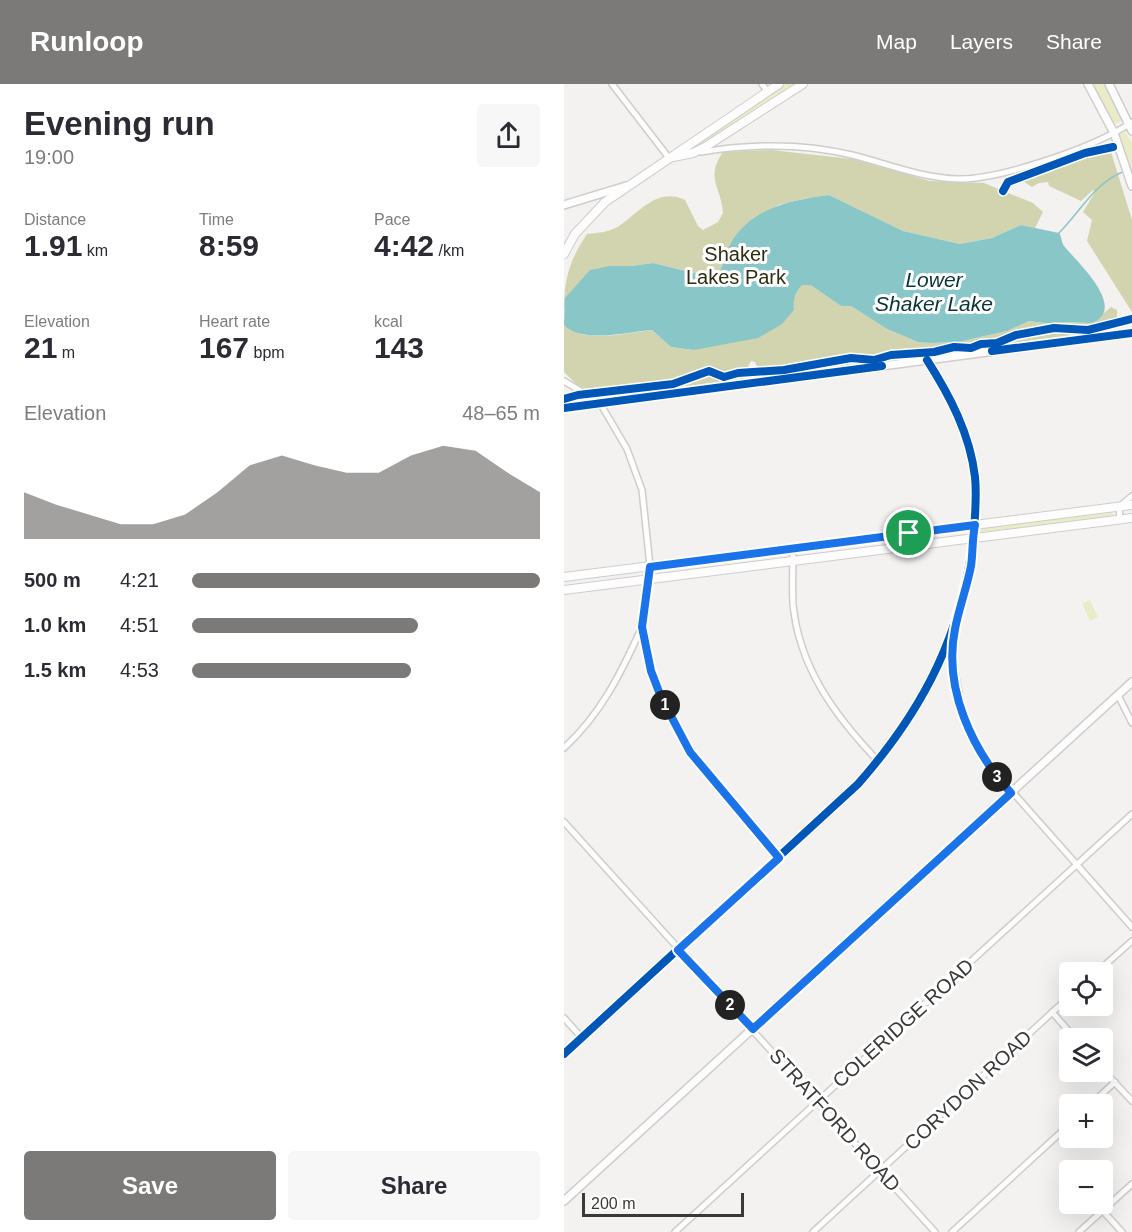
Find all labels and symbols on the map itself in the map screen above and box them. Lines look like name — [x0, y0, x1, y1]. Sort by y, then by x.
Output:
park label: Shaker Lakes Park — [686, 243, 787, 288]
water label: Lower Shaker Lake — [875, 268, 993, 315]
pin — [883, 507, 934, 558]
pin: 1 — [650, 690, 680, 720]
pin: 3 — [982, 762, 1012, 792]
street label: COLERIDGE ROAD — [828, 954, 978, 1092]
pin: 2 — [715, 990, 745, 1020]
street label: CORYDON ROAD — [900, 1026, 1036, 1154]
street label: STRATFORD ROAD — [765, 1044, 905, 1196]
scale bar — [582, 1190, 744, 1218]

